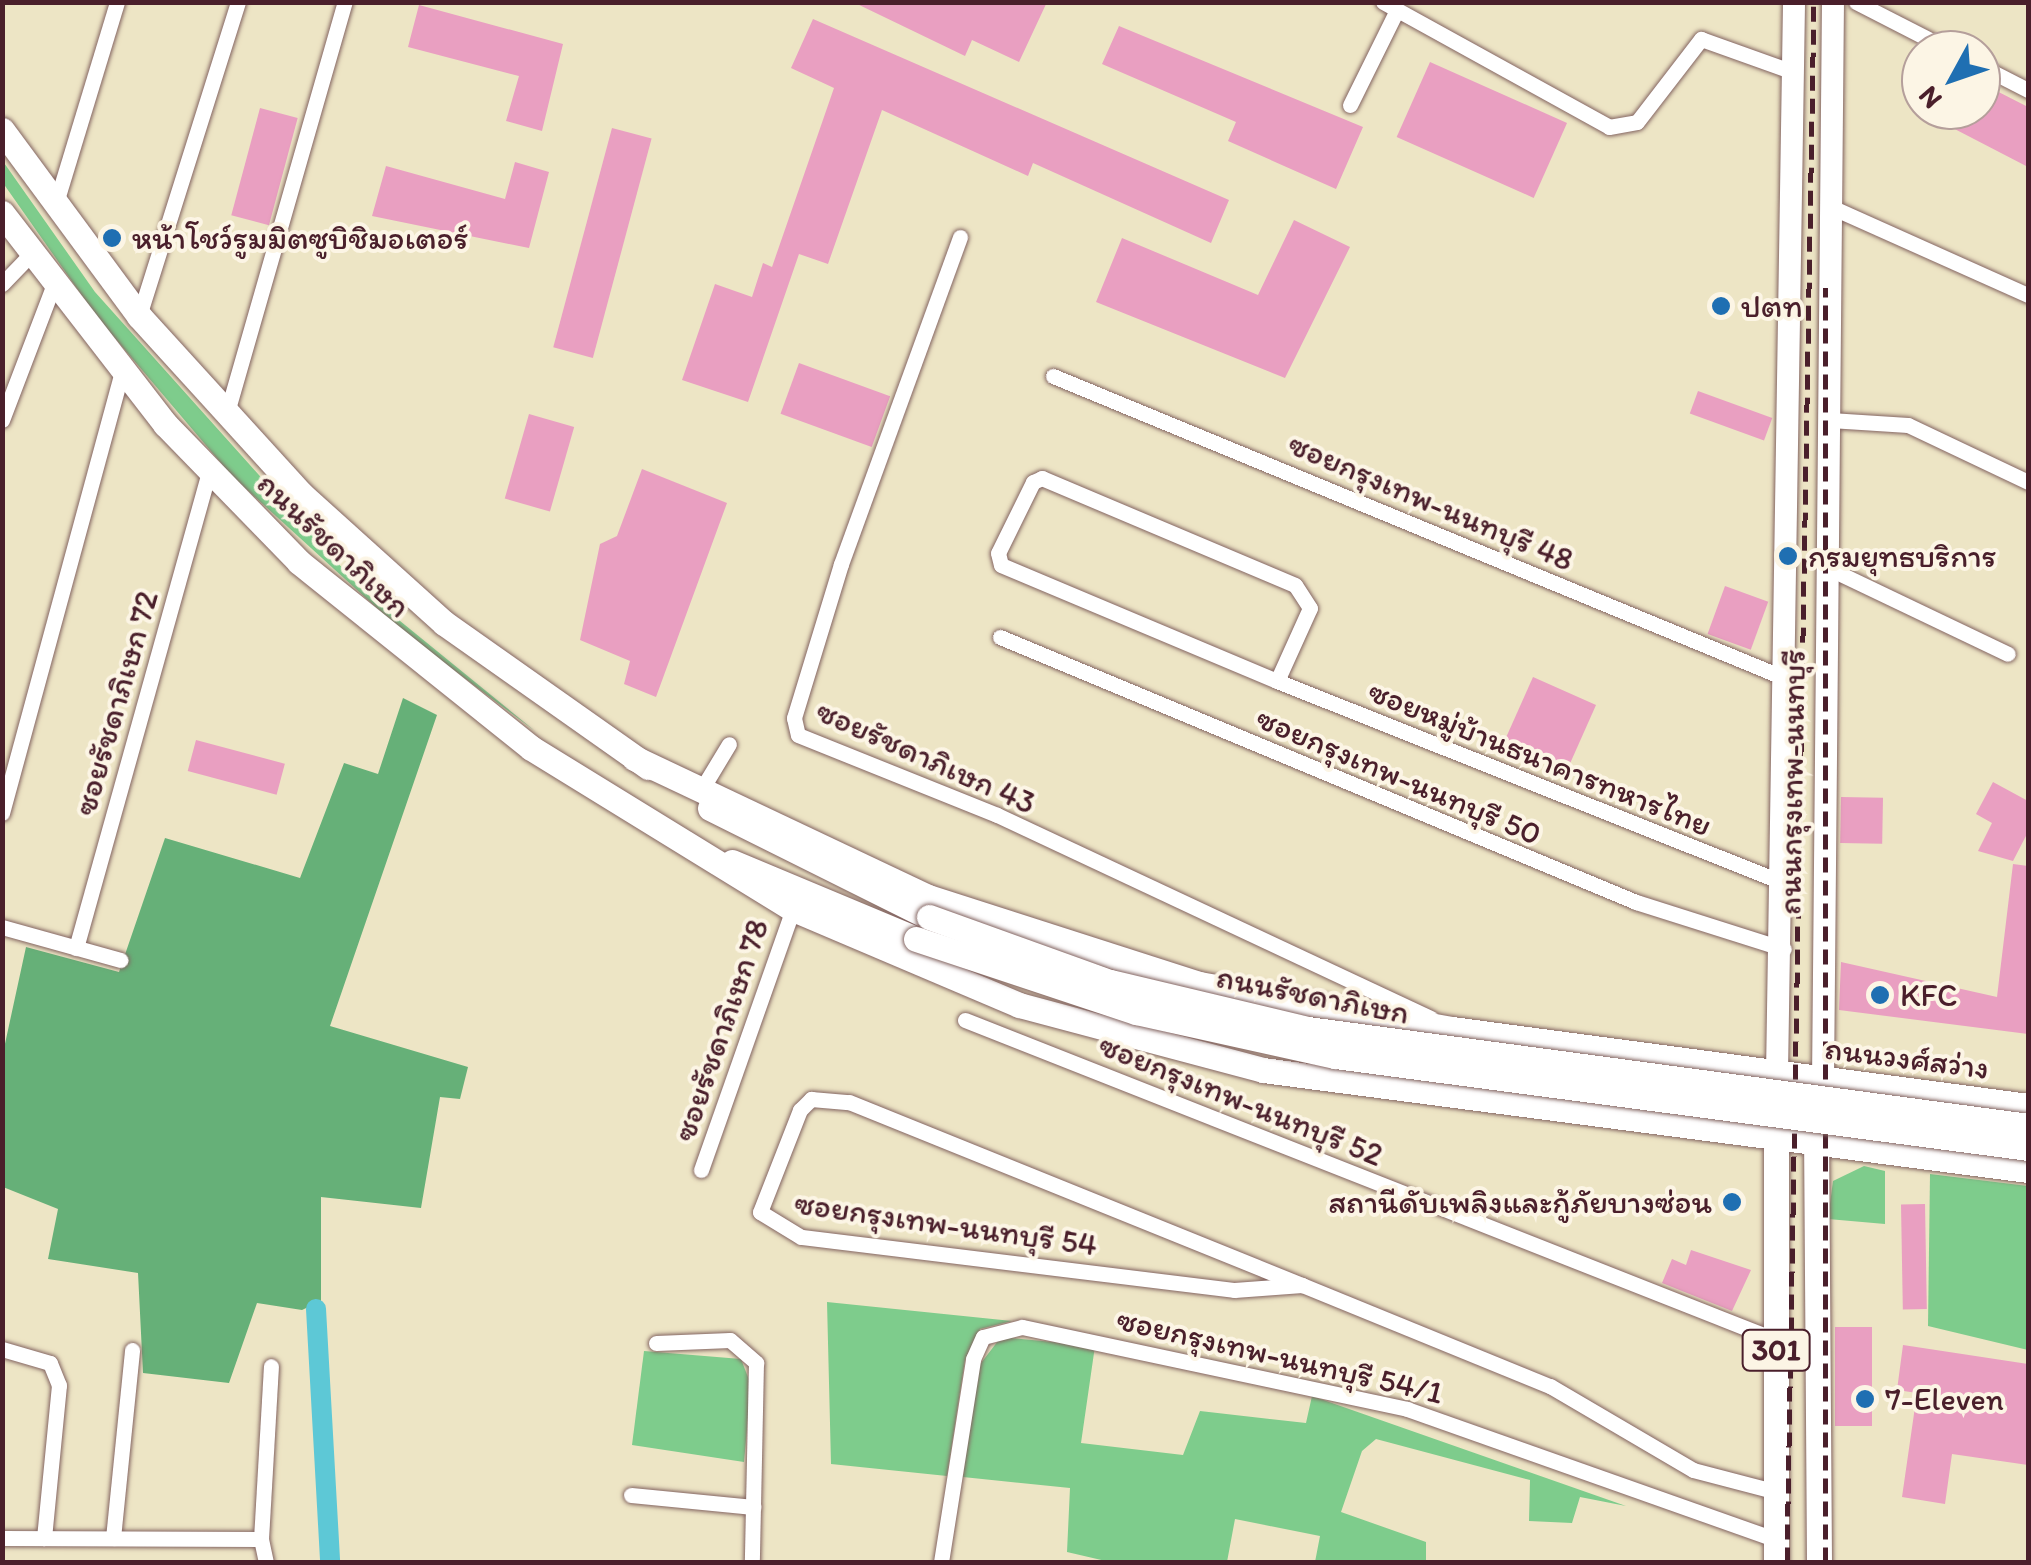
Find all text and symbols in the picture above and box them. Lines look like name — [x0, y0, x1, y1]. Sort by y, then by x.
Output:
north arrow — [1901, 30, 2001, 130]
text: N — [1910, 80, 1949, 116]
place label: หน้าโชว์รูมมิตซูบิชิมอเตอร์ — [132, 219, 469, 257]
marker: หน้าโชว์รูมมิตซูบิชิมอเตอร์ — [101, 227, 123, 249]
place label: ปตท — [1741, 287, 1803, 325]
marker: ปตท — [1710, 295, 1732, 317]
street label: ซอยกรุงเทพ-นนทบุรี 48 — [1283, 425, 1579, 579]
street label: ถนนรัชดาภิเษก — [249, 464, 419, 626]
place label: กรมยุทธบริการ — [1808, 537, 1997, 575]
marker: กรมยุทธบริการ — [1777, 545, 1799, 567]
street label: ซอยรัชดาภิเษก 72 — [66, 586, 166, 820]
street label: ถนนกรุงเทพ-นนทบุรี — [1770, 649, 1814, 915]
street label: ซอยหมู่บ้านธนาคารทหารไทย — [1363, 672, 1717, 844]
street label: ซอยรัชดาภิเษก 43 — [811, 692, 1041, 822]
street label: ซอยกรุงเทพ-นนทบุรี 50 — [1251, 699, 1547, 853]
street label: ซอยรัชดาภิเษก 78 — [665, 914, 777, 1146]
street label: ถนนรัชดาภิเษก — [1213, 957, 1413, 1033]
place label: KFC — [1900, 976, 1958, 1014]
marker: KFC — [1869, 984, 1891, 1006]
street label: ซอยกรุงเทพ-นนทบุรี 52 — [1094, 1026, 1388, 1174]
street label: ถนนวงศ์สว่าง — [1823, 1029, 1991, 1087]
place label: สถานีดับเพลิงและกู้ภัยบางซ่อน — [1328, 1183, 1712, 1221]
street label: ซอยกรุงเทพ-นนทบุรี 54 — [792, 1184, 1100, 1264]
marker: สถานีดับเพลิงและกู้ภัยบางซ่อน — [1721, 1191, 1743, 1213]
street label: ซอยกรุงเทพ-นนทบุรี 54/1 — [1113, 1300, 1447, 1412]
road number: 301 — [1741, 1325, 1811, 1375]
place label: 7-Eleven — [1885, 1380, 2004, 1418]
marker: 7-Eleven — [1854, 1388, 1876, 1410]

